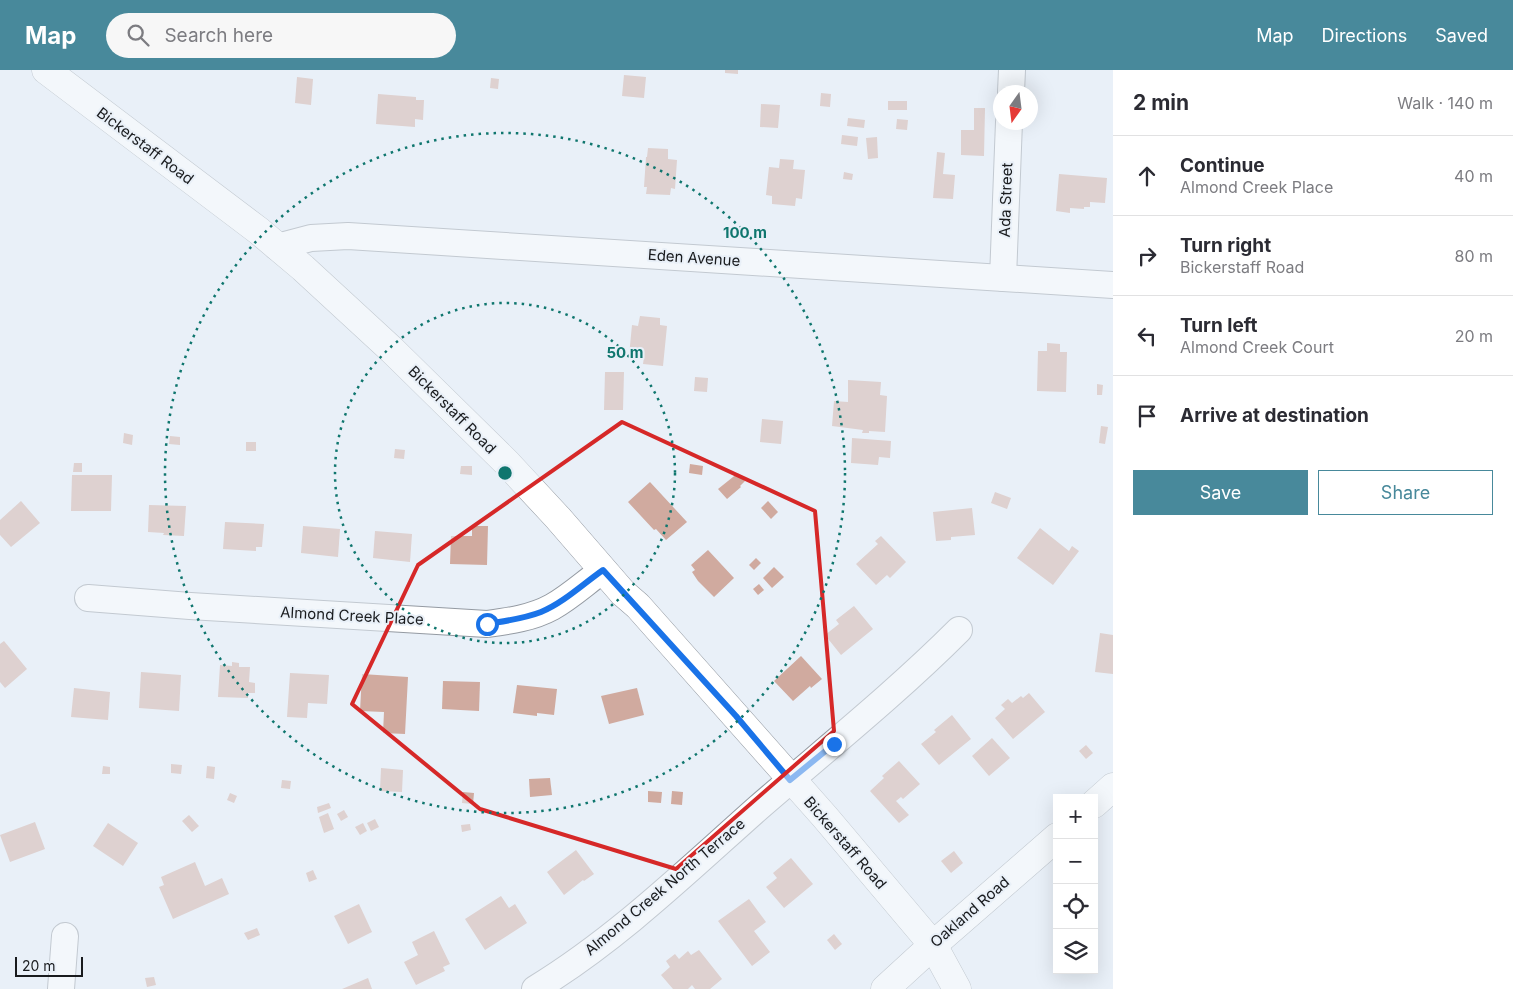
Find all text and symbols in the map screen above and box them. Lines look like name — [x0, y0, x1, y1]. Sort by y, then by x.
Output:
search box — [106, 13, 456, 58]
text: Map — [25, 21, 76, 50]
icon: search — [124, 21, 152, 49]
text: Search here — [164, 24, 273, 47]
text: Map — [1256, 25, 1294, 46]
text: Directions — [1322, 25, 1407, 46]
text: Saved — [1435, 25, 1488, 46]
north arrow — [993, 85, 1038, 130]
text: 2 min — [1133, 90, 1189, 115]
text: Walk · 140 m — [1397, 93, 1493, 113]
street label: Bickerstaff Road — [93, 103, 198, 188]
text: Continue — [1180, 154, 1265, 177]
street label: Ada Street — [995, 162, 1016, 238]
icon: ahead — [1133, 162, 1161, 190]
text: 40 m — [1454, 166, 1493, 186]
text: Almond Creek Place — [1180, 177, 1333, 197]
text: 100 m — [723, 223, 767, 242]
text: Turn right — [1180, 234, 1271, 257]
icon: right — [1133, 242, 1161, 270]
street label: Eden Avenue — [647, 245, 741, 270]
text: 80 m — [1454, 246, 1493, 266]
text: Bickerstaff Road — [1180, 257, 1304, 277]
text: Turn left — [1180, 314, 1258, 337]
icon: left — [1133, 322, 1161, 350]
text: 20 m — [1455, 326, 1493, 346]
text: Almond Creek Court — [1180, 337, 1334, 357]
text: 50 m — [607, 343, 643, 362]
street label: Bickerstaff Road — [404, 362, 500, 458]
icon: arrive — [1133, 402, 1161, 430]
text: Arrive at destination — [1180, 404, 1369, 427]
centre of rings — [496, 464, 514, 482]
button: Save — [1133, 470, 1308, 515]
button: Share — [1318, 470, 1493, 515]
street label: Almond Creek Place — [280, 602, 424, 629]
route start — [476, 613, 499, 636]
route end — [823, 733, 846, 756]
street label: Bickerstaff Road — [800, 792, 891, 893]
map controls — [1053, 794, 1098, 974]
button: + — [1053, 794, 1098, 839]
street label: Almond Creek North Terrace — [581, 814, 749, 959]
button: − — [1053, 839, 1098, 884]
street label: Oakland Road — [926, 872, 1013, 951]
button: locate — [1053, 884, 1098, 929]
button: layers — [1053, 929, 1098, 974]
scale bar — [15, 954, 82, 977]
text: 20 m — [22, 957, 56, 974]

